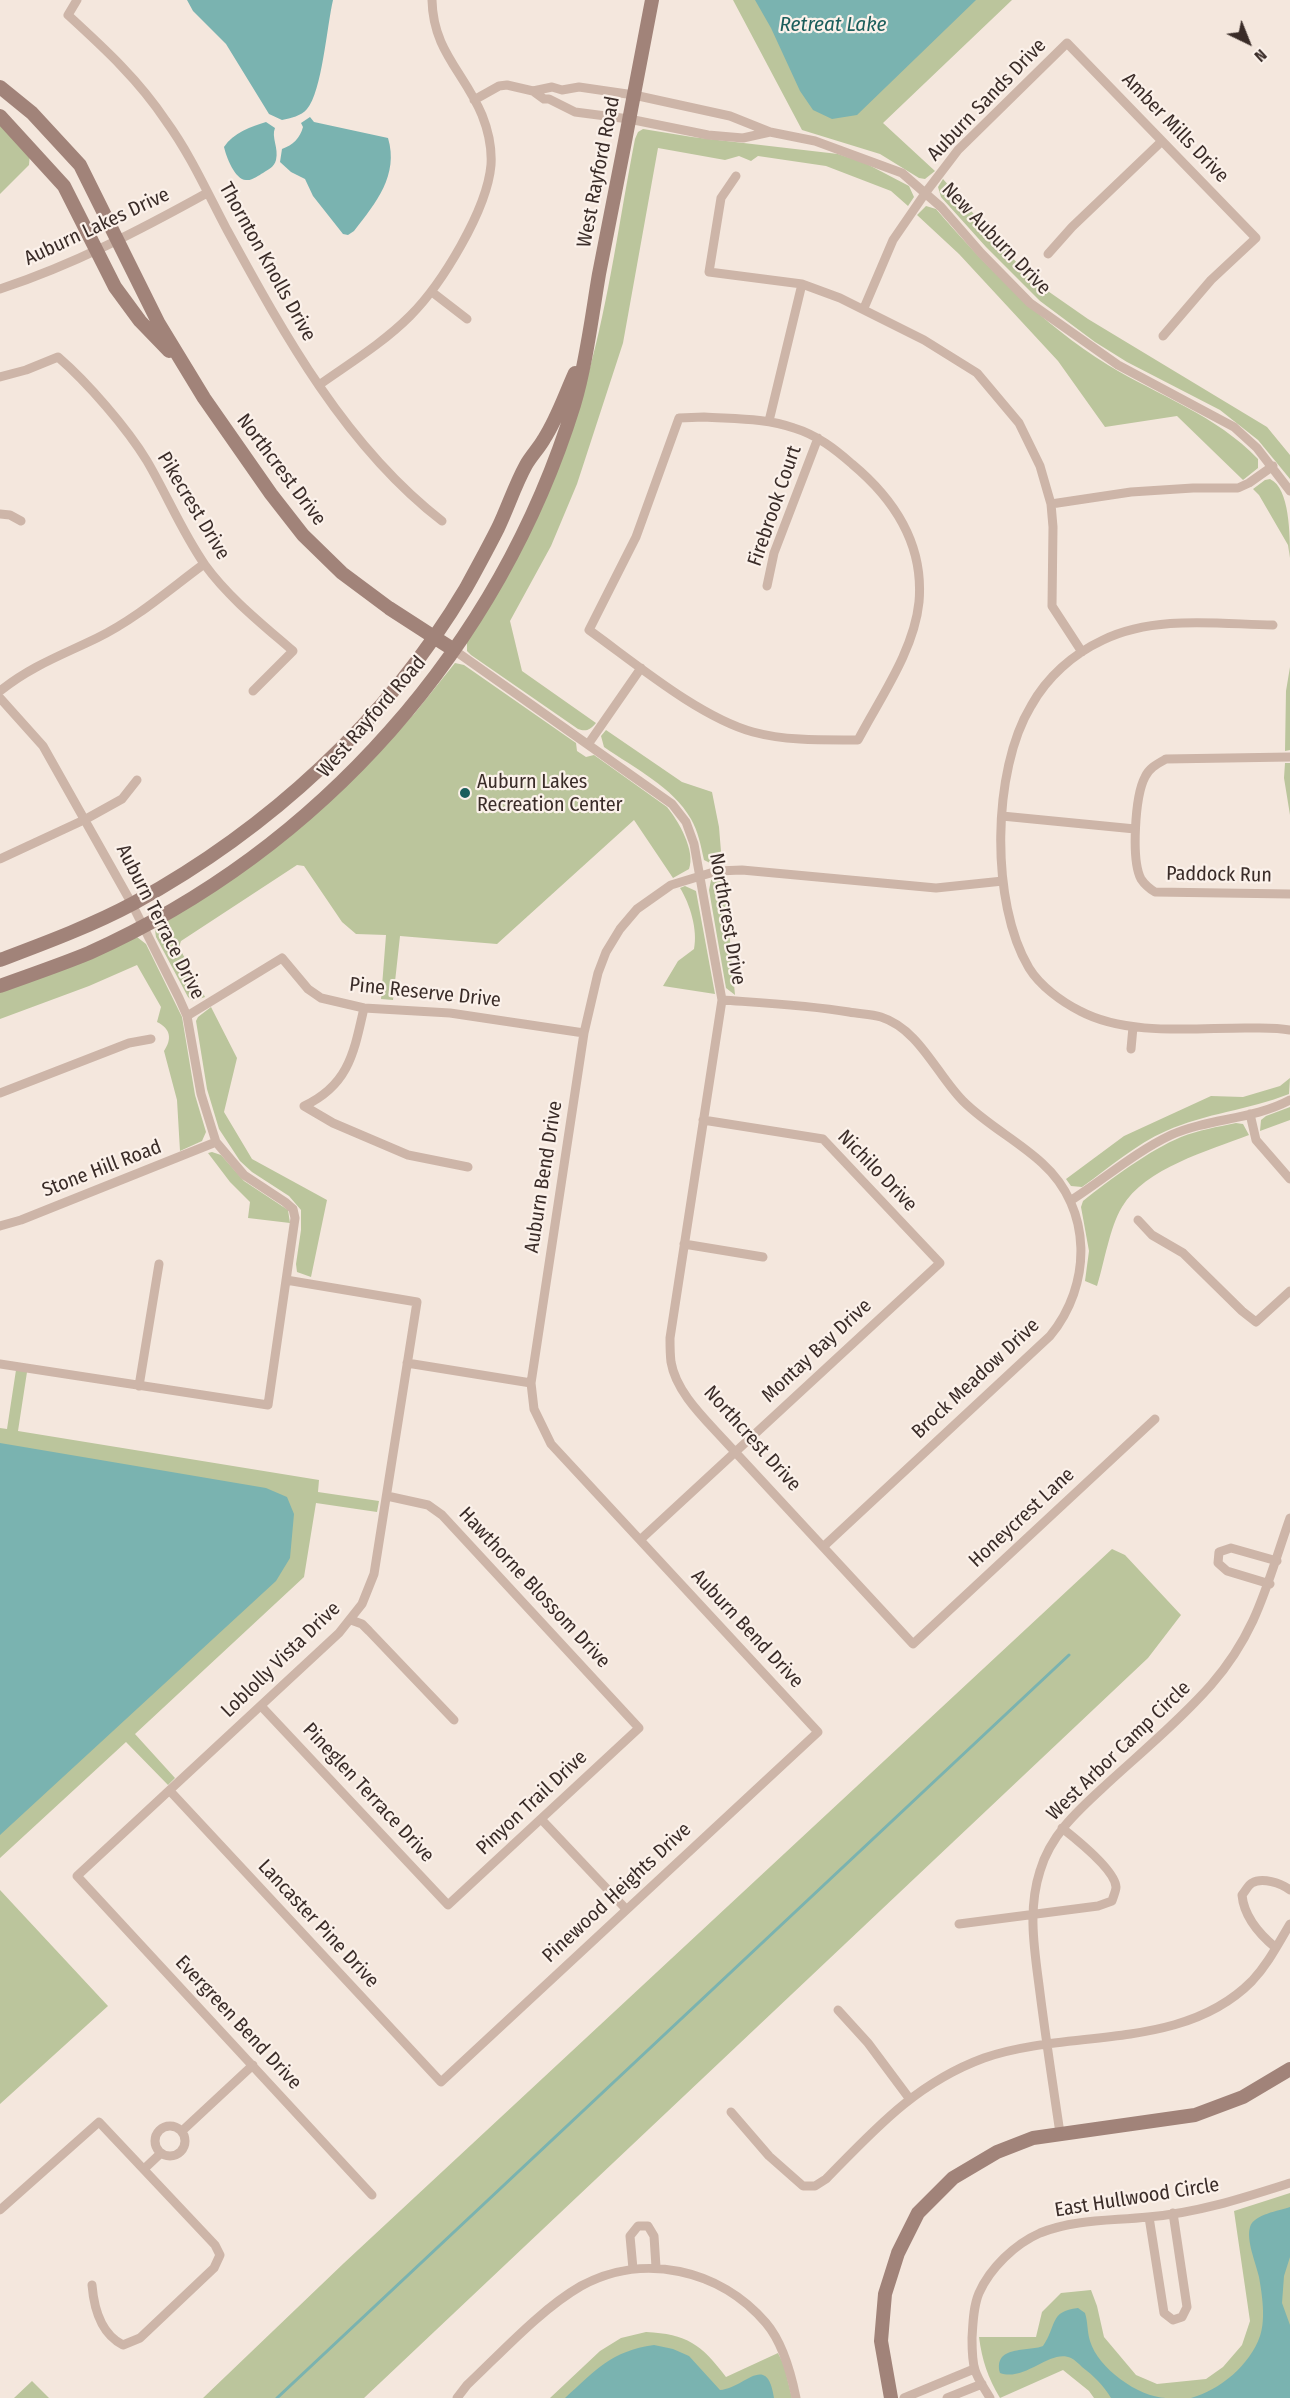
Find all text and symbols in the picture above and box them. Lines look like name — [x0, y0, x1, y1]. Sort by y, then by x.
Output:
water label: Retreat Lake — [780, 12, 886, 38]
north arrow — [1218, 12, 1278, 72]
street label: Auburn Sands Drive — [922, 34, 1052, 166]
text: N — [1251, 45, 1271, 66]
street label: Amber Mills Drive — [1117, 68, 1233, 188]
street label: West Rayford Road — [573, 94, 625, 250]
street label: New Auburn Drive — [936, 178, 1056, 300]
street label: Thornton Knolls Drive — [213, 179, 321, 345]
street label: Auburn Lakes Drive — [21, 183, 173, 271]
street label: Northcrest Drive — [231, 409, 331, 531]
street label: Firebrook Court — [743, 443, 807, 569]
street label: Pikecrest Drive — [151, 448, 235, 564]
street label: West Rayford Road — [313, 651, 431, 783]
place label: Auburn Lakes Recreation Center — [477, 770, 623, 817]
marker: Auburn Lakes Recreation Center — [458, 786, 472, 800]
street label: Auburn Terrace Drive — [111, 841, 209, 1003]
street label: Northcrest Drive — [704, 851, 750, 987]
street label: Paddock Run — [1166, 862, 1272, 888]
street label: Pine Reserve Drive — [348, 973, 502, 1013]
street label: Auburn Bend Drive — [520, 1099, 568, 1255]
street label: Nichilo Drive — [832, 1125, 922, 1217]
street label: Stone Hill Road — [39, 1135, 165, 1203]
street label: Montay Bay Drive — [757, 1294, 877, 1408]
street label: Brock Meadow Drive — [907, 1314, 1045, 1444]
street label: Northcrest Drive — [698, 1381, 806, 1497]
street label: Honeycrest Lane — [964, 1463, 1080, 1573]
street label: Hawthorne Blossom Drive — [453, 1503, 615, 1673]
street label: Auburn Bend Drive — [686, 1565, 808, 1693]
street label: Loblolly Vista Drive — [216, 1597, 346, 1723]
street label: West Arbor Camp Circle — [1042, 1676, 1196, 1826]
street label: Pineglen Terrace Drive — [297, 1718, 439, 1868]
street label: Pinyon Trail Drive — [472, 1746, 592, 1860]
street label: Pinewood Heights Drive — [538, 1818, 696, 1968]
street label: Lancaster Pine Drive — [252, 1855, 384, 1993]
street label: Evergreen Bend Drive — [170, 1951, 306, 2095]
street label: East Hullwood Circle — [1053, 2173, 1221, 2223]

